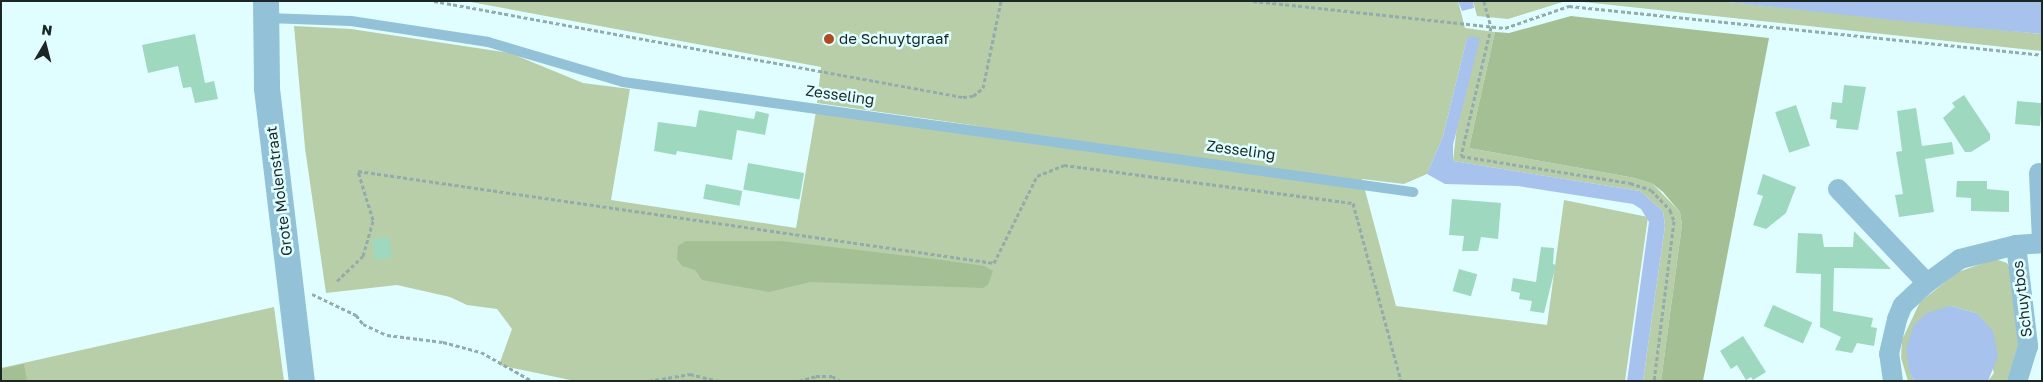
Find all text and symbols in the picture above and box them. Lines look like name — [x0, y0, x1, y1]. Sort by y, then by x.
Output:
north arrow — [20, 20, 70, 70]
text: N — [41, 20, 54, 39]
place label: de Schuytgraaf — [839, 30, 949, 48]
marker: de Schuytgraaf — [823, 33, 835, 45]
street label: Zesseling — [804, 81, 876, 109]
street label: Grote Molenstraat — [262, 125, 296, 257]
street label: Zesseling — [1205, 136, 1277, 164]
street label: Schuytbos — [2008, 260, 2036, 338]

